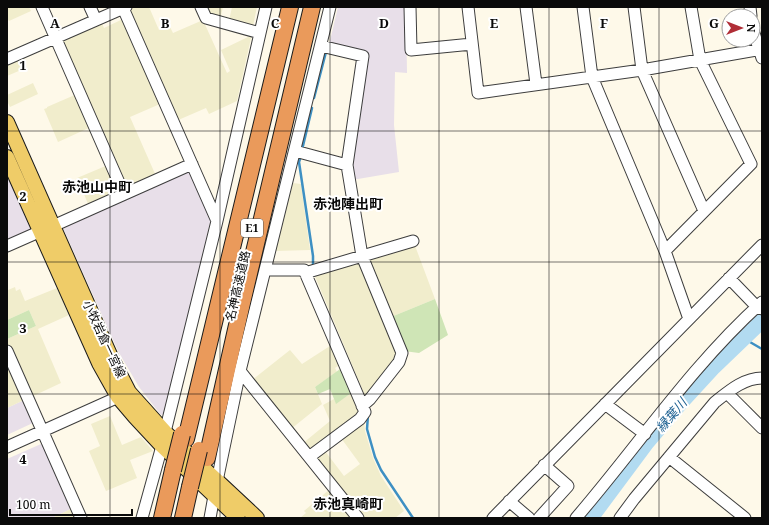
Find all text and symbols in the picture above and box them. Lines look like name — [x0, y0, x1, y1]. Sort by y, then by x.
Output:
north arrow — [721, 8, 761, 48]
text: A — [50, 14, 60, 32]
text: B — [161, 14, 170, 32]
text: C — [271, 14, 280, 32]
text: D — [379, 14, 389, 32]
text: E — [490, 14, 499, 32]
text: F — [600, 14, 608, 32]
text: G — [709, 14, 719, 32]
text: N — [744, 24, 759, 33]
text: 1 — [19, 56, 27, 74]
district label: 赤池山中町 — [62, 177, 132, 196]
text: 2 — [19, 187, 27, 205]
district label: 赤池陣出町 — [313, 194, 383, 213]
road number: E1 — [241, 219, 263, 237]
street label: 名神高速道路 — [221, 249, 254, 323]
street label: 小牧岩倉一宮線 — [79, 297, 130, 380]
text: 3 — [19, 319, 27, 337]
water label: 縁葉川 — [651, 393, 692, 436]
text: 4 — [19, 450, 27, 468]
scale bar — [10, 491, 132, 517]
district label: 赤池真崎町 — [313, 494, 383, 513]
text: 100 m — [16, 496, 51, 513]

